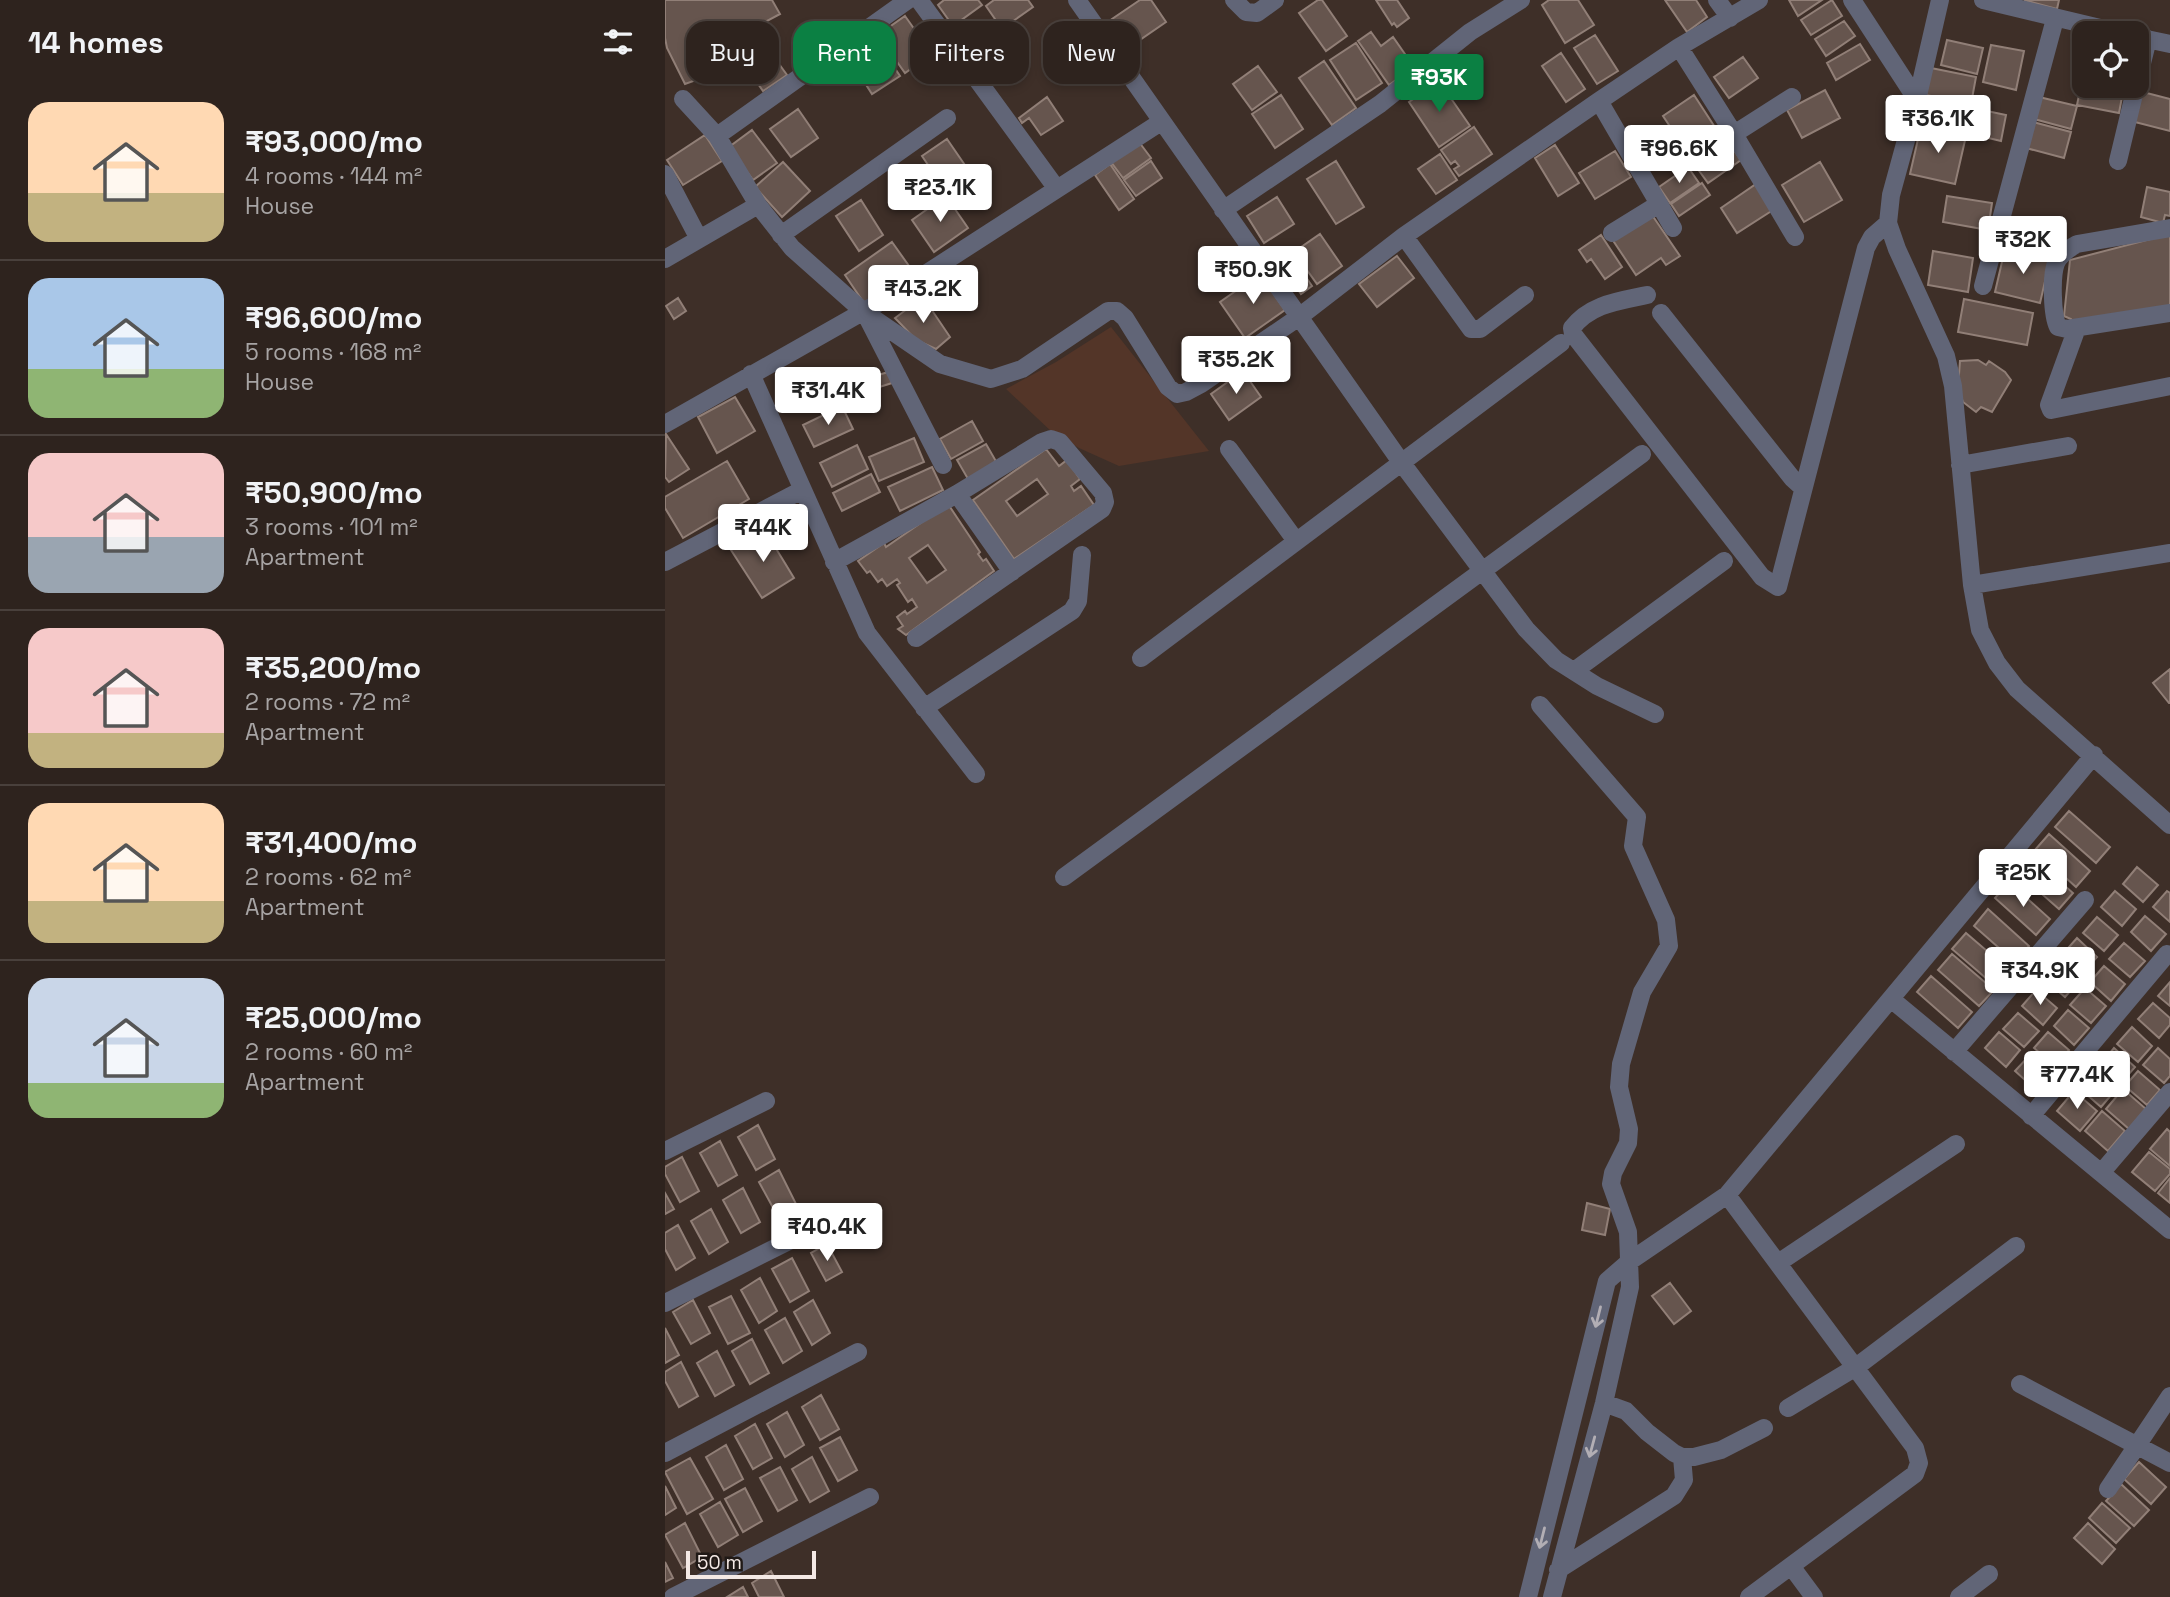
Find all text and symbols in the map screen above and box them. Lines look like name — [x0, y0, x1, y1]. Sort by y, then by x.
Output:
chip: Buy — [686, 21, 779, 84]
chip: Rent — [793, 21, 896, 84]
chip: Filters — [910, 21, 1029, 84]
chip: New — [1043, 21, 1140, 84]
map controls — [2072, 21, 2149, 98]
button: locate — [2072, 21, 2149, 98]
text: 14 homes — [28, 23, 164, 62]
icon: filters — [599, 23, 637, 61]
pin: ₹93K — [1398, 54, 1480, 114]
text: ₹93K — [1411, 62, 1467, 92]
pin: ₹36.1K — [1881, 96, 1995, 155]
text: ₹36.1K — [1902, 103, 1974, 133]
text: ₹93,000/mo — [245, 122, 423, 161]
pin: ₹96.6K — [1622, 125, 1736, 185]
icon: home — [84, 130, 168, 214]
text: ₹96.6K — [1640, 133, 1718, 163]
text: 4 rooms · 144 m² — [245, 161, 422, 191]
pin: ₹23.1K — [883, 164, 997, 224]
text: ₹23.1K — [904, 172, 976, 202]
text: House — [245, 191, 314, 221]
pin: ₹32K — [1982, 216, 2064, 276]
text: ₹32K — [1995, 224, 2051, 254]
pin: ₹50.9K — [1196, 246, 1310, 306]
text: ₹50.9K — [1214, 254, 1292, 284]
pin: ₹43.2K — [866, 266, 980, 325]
text: ₹43.2K — [884, 273, 962, 303]
text: ₹96,600/mo — [245, 298, 422, 337]
icon: home — [84, 306, 168, 390]
pin: ₹35.2K — [1179, 336, 1293, 396]
text: 5 rooms · 168 m² — [245, 337, 422, 367]
text: ₹35.2K — [1197, 344, 1275, 374]
text: House — [245, 367, 314, 397]
pin: ₹31.4K — [771, 368, 885, 427]
text: ₹31.4K — [791, 375, 865, 405]
text: ₹50,900/mo — [245, 473, 423, 512]
icon: home — [84, 481, 168, 565]
pin: ₹44K — [722, 504, 804, 564]
text: 3 rooms · 101 m² — [245, 512, 418, 542]
text: ₹44K — [734, 512, 792, 542]
text: Apartment — [245, 542, 365, 572]
text: ₹35,200/mo — [245, 648, 421, 687]
icon: home — [84, 656, 168, 740]
text: 2 rooms · 72 m² — [245, 687, 410, 717]
text: Apartment — [245, 717, 365, 747]
text: ₹31,400/mo — [245, 823, 417, 862]
icon: home — [84, 831, 168, 915]
pin: ₹25K — [1982, 850, 2064, 909]
text: ₹25K — [1995, 857, 2051, 887]
text: 2 rooms · 62 m² — [245, 862, 411, 892]
text: Apartment — [245, 892, 365, 922]
pin: ₹34.9K — [1983, 948, 2097, 1007]
text: ₹34.9K — [2001, 955, 2079, 985]
text: ₹25,000/mo — [245, 998, 422, 1037]
icon: home — [84, 1006, 168, 1090]
text: 2 rooms · 60 m² — [245, 1037, 412, 1067]
pin: ₹77.4K — [2020, 1052, 2134, 1111]
text: ₹77.4K — [2040, 1059, 2114, 1089]
text: Apartment — [245, 1067, 365, 1097]
pin: ₹40.4K — [770, 1204, 884, 1263]
text: ₹40.4K — [787, 1211, 867, 1241]
one-way arrow — [1591, 1306, 1604, 1328]
one-way arrow — [1585, 1435, 1598, 1458]
one-way arrow — [1535, 1526, 1548, 1549]
scale bar — [686, 1548, 815, 1580]
text: 50 m — [697, 1550, 742, 1575]

